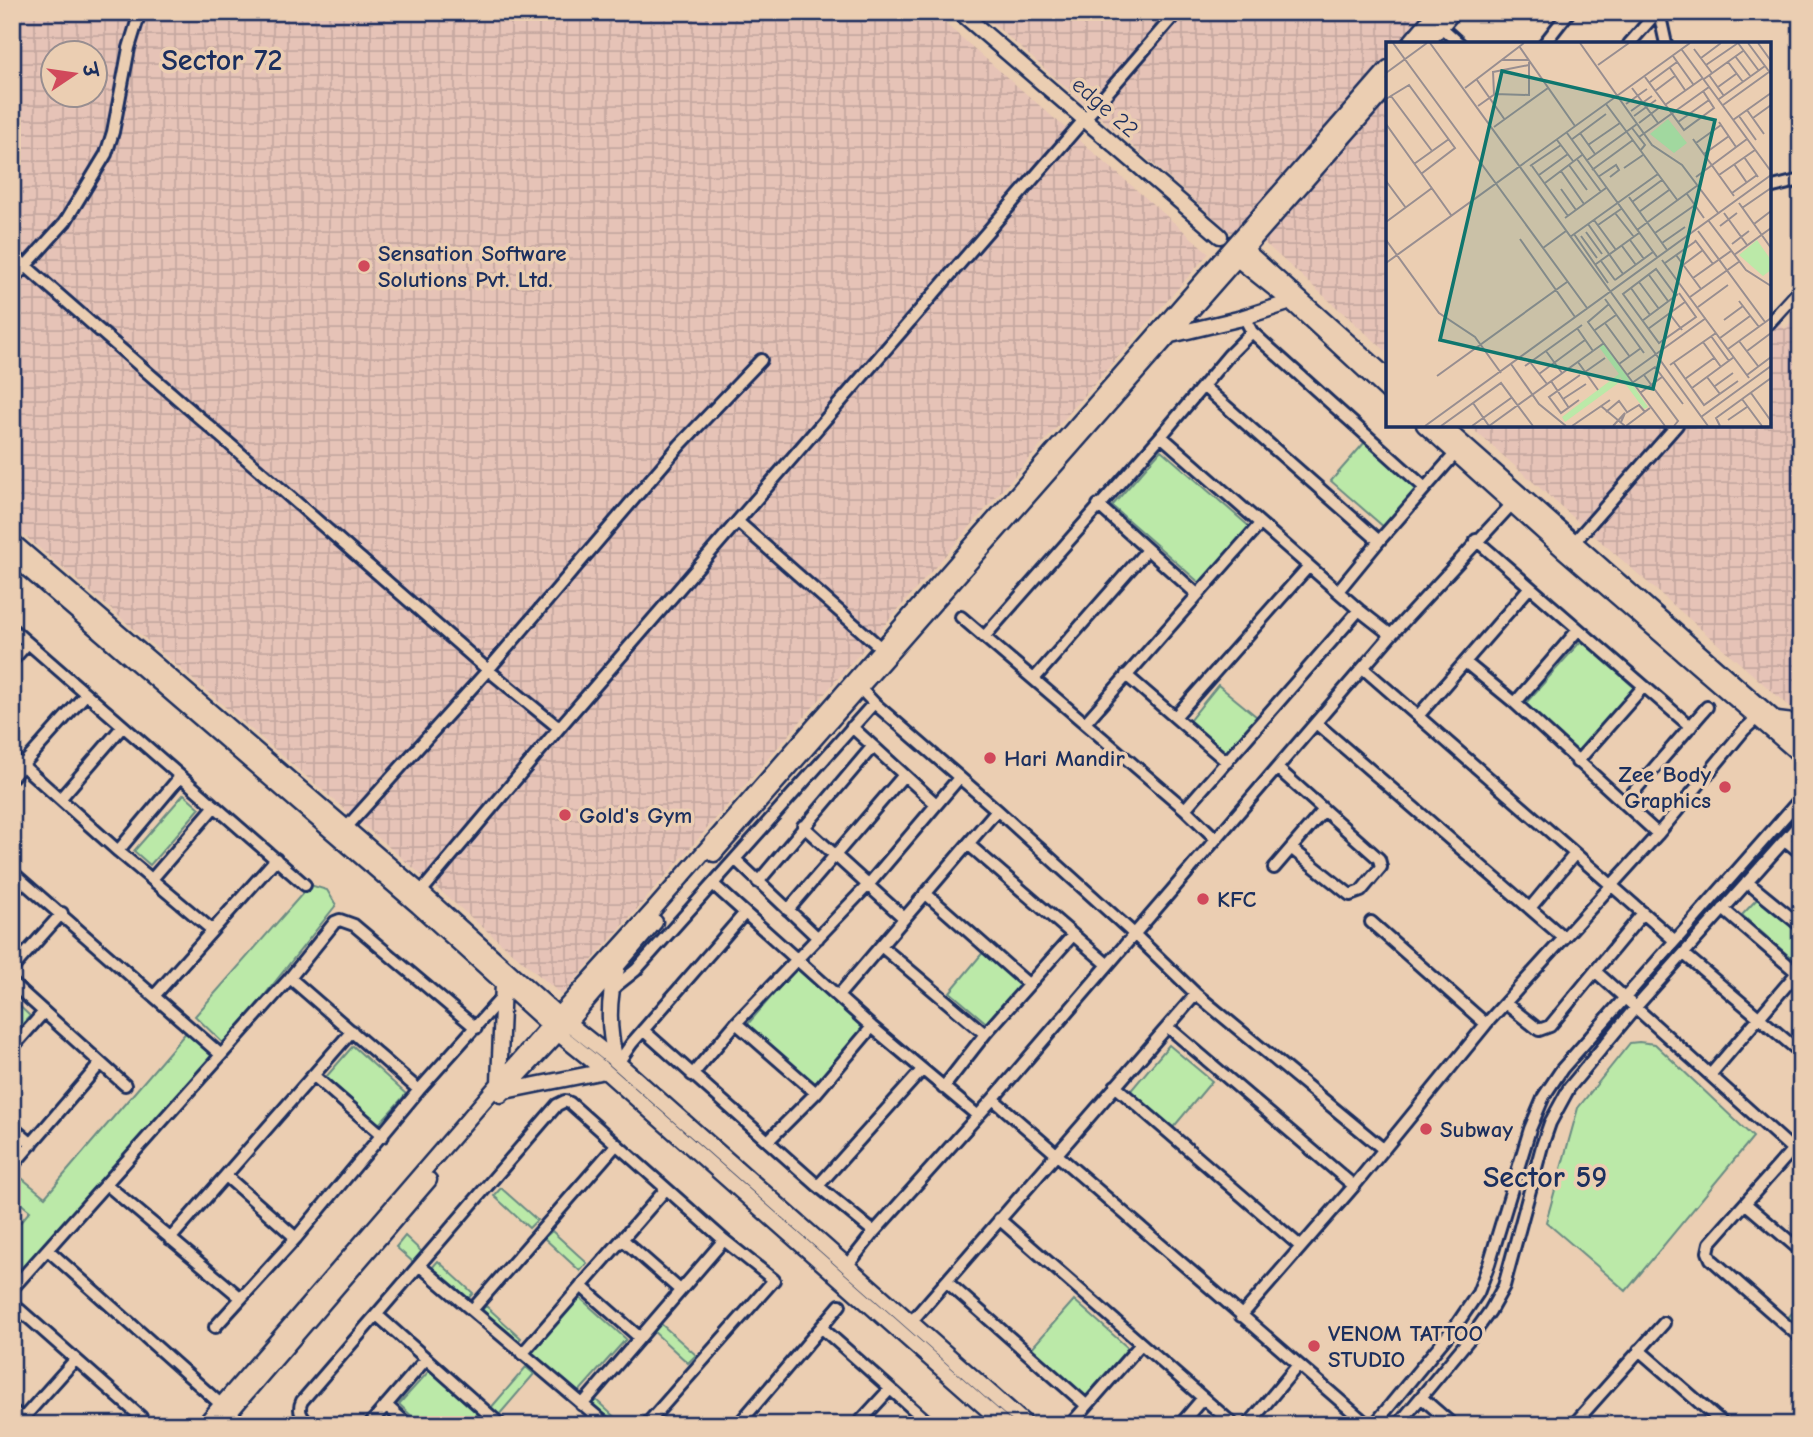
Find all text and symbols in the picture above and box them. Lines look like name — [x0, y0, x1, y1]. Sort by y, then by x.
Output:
north arrow — [38, 38, 108, 108]
inset map — [1386, 42, 1771, 427]
district label: Sector 72 — [161, 43, 283, 78]
text: उ — [77, 60, 102, 81]
street label: edge 22 — [1066, 71, 1144, 143]
place label: Sensation Software Solutions Pvt. Ltd. — [378, 240, 567, 293]
marker: Sensation Software Solutions Pvt. Ltd. — [356, 258, 372, 274]
place label: Hari Mandir — [1004, 745, 1125, 772]
marker: Hari Mandir — [982, 750, 998, 766]
place label: Zee Body Graphics — [1619, 761, 1711, 814]
marker: Zee Body Graphics — [1717, 779, 1733, 795]
place label: Gold's Gym — [579, 802, 692, 829]
marker: Gold's Gym — [557, 807, 573, 823]
place label: KFC — [1217, 886, 1256, 913]
marker: KFC — [1195, 891, 1211, 907]
place label: Subway — [1440, 1116, 1513, 1143]
marker: Subway — [1418, 1121, 1434, 1137]
district label: Sector 59 — [1483, 1160, 1607, 1195]
place label: VENOM TATTOO STUDIO — [1328, 1320, 1483, 1373]
marker: VENOM TATTOO STUDIO — [1306, 1338, 1322, 1354]

